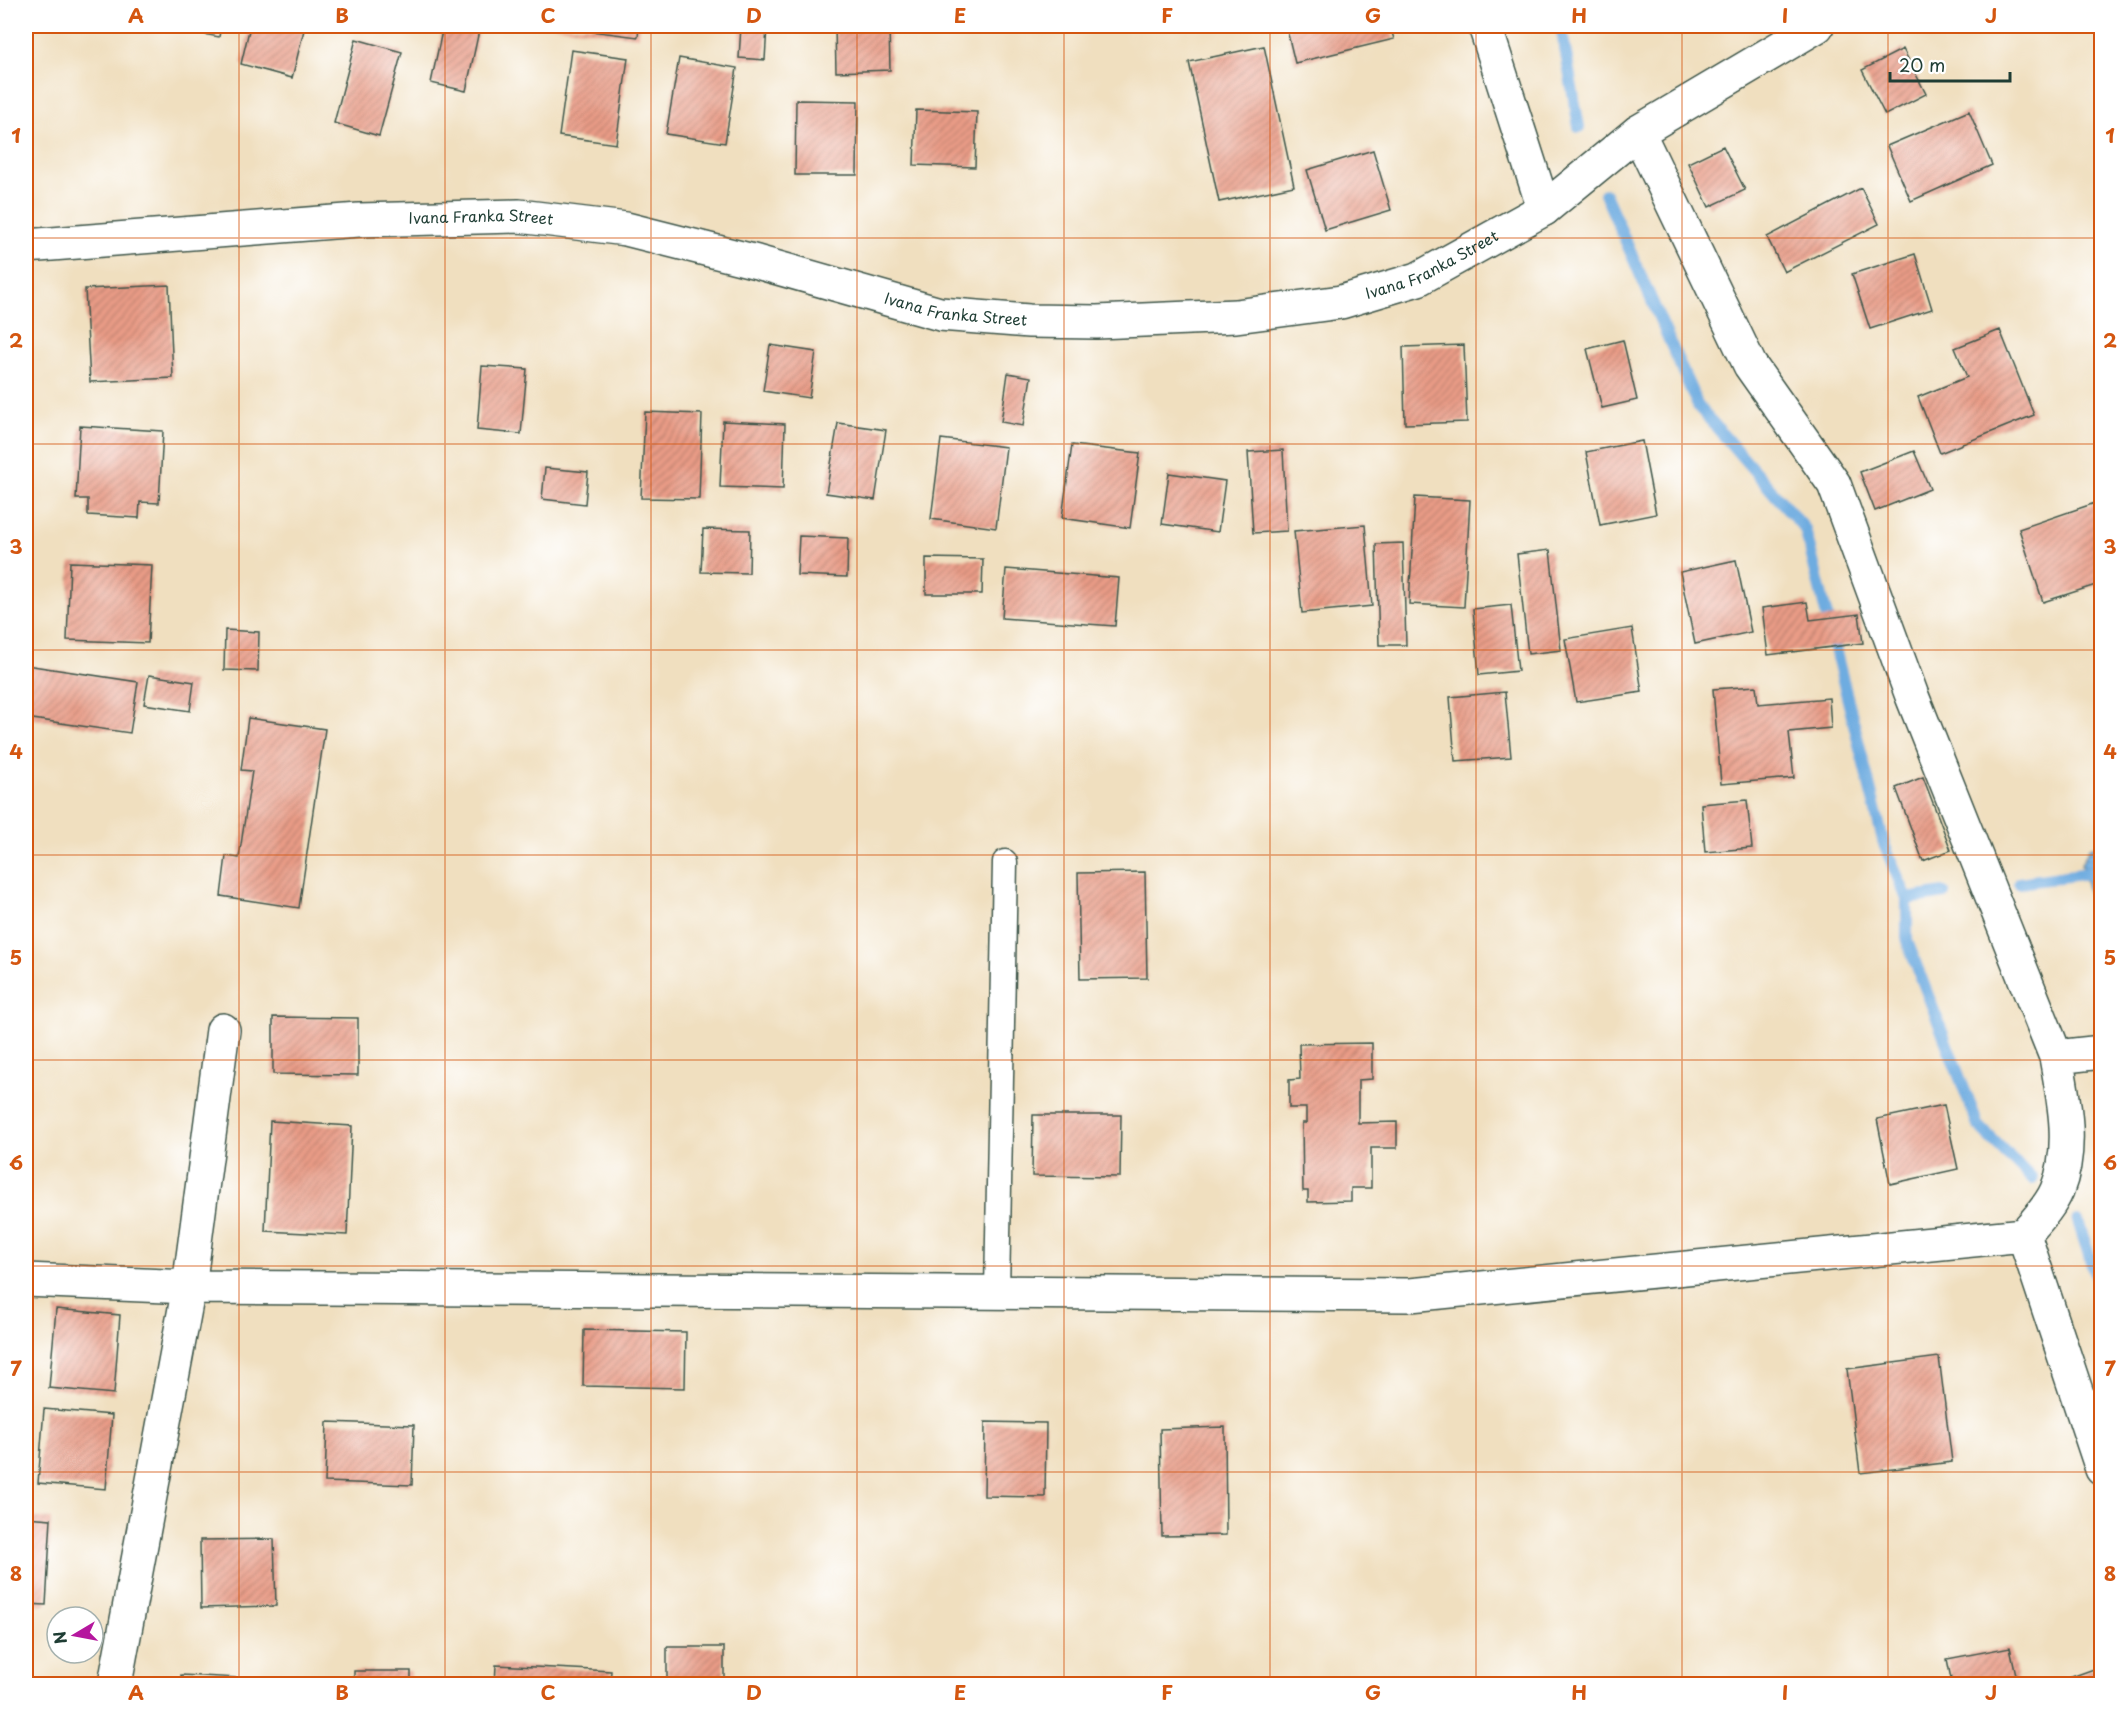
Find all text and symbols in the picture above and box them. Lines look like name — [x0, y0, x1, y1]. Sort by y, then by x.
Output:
text: A — [128, 0, 144, 30]
text: B — [335, 0, 349, 30]
text: C — [540, 0, 556, 30]
text: D — [746, 0, 762, 30]
text: E — [954, 0, 966, 30]
text: F — [1161, 0, 1173, 30]
text: G — [1365, 0, 1381, 30]
text: H — [1571, 0, 1587, 30]
text: I — [1782, 0, 1788, 30]
text: J — [1985, 0, 1997, 30]
scale bar — [1890, 45, 2010, 83]
text: 20 m — [1899, 51, 1945, 78]
text: 1 — [11, 120, 21, 150]
text: 1 — [2105, 120, 2115, 150]
street label: Ivana Franka Street — [408, 203, 555, 230]
street label: Ivana Franka Street — [1362, 224, 1502, 304]
street label: Ivana Franka Street — [882, 286, 1028, 331]
text: 2 — [9, 325, 23, 355]
text: 2 — [2103, 325, 2117, 355]
text: 3 — [9, 531, 23, 561]
text: 3 — [2103, 531, 2117, 561]
text: 4 — [9, 736, 23, 766]
text: 4 — [2103, 736, 2117, 766]
text: 5 — [10, 942, 22, 972]
text: 5 — [2104, 942, 2116, 972]
text: 6 — [9, 1147, 23, 1177]
text: 6 — [2103, 1147, 2117, 1177]
text: 7 — [10, 1353, 22, 1383]
text: 7 — [2104, 1353, 2116, 1383]
text: 8 — [10, 1558, 22, 1588]
text: 8 — [2104, 1558, 2116, 1588]
north arrow — [45, 1605, 105, 1665]
text: N — [46, 1629, 72, 1646]
text: A — [128, 1677, 144, 1707]
text: B — [335, 1677, 349, 1707]
text: C — [540, 1677, 556, 1707]
text: D — [746, 1677, 762, 1707]
text: E — [954, 1677, 966, 1707]
text: F — [1161, 1677, 1173, 1707]
text: G — [1365, 1677, 1381, 1707]
text: H — [1571, 1677, 1587, 1707]
text: I — [1782, 1677, 1788, 1707]
text: J — [1985, 1677, 1997, 1707]

